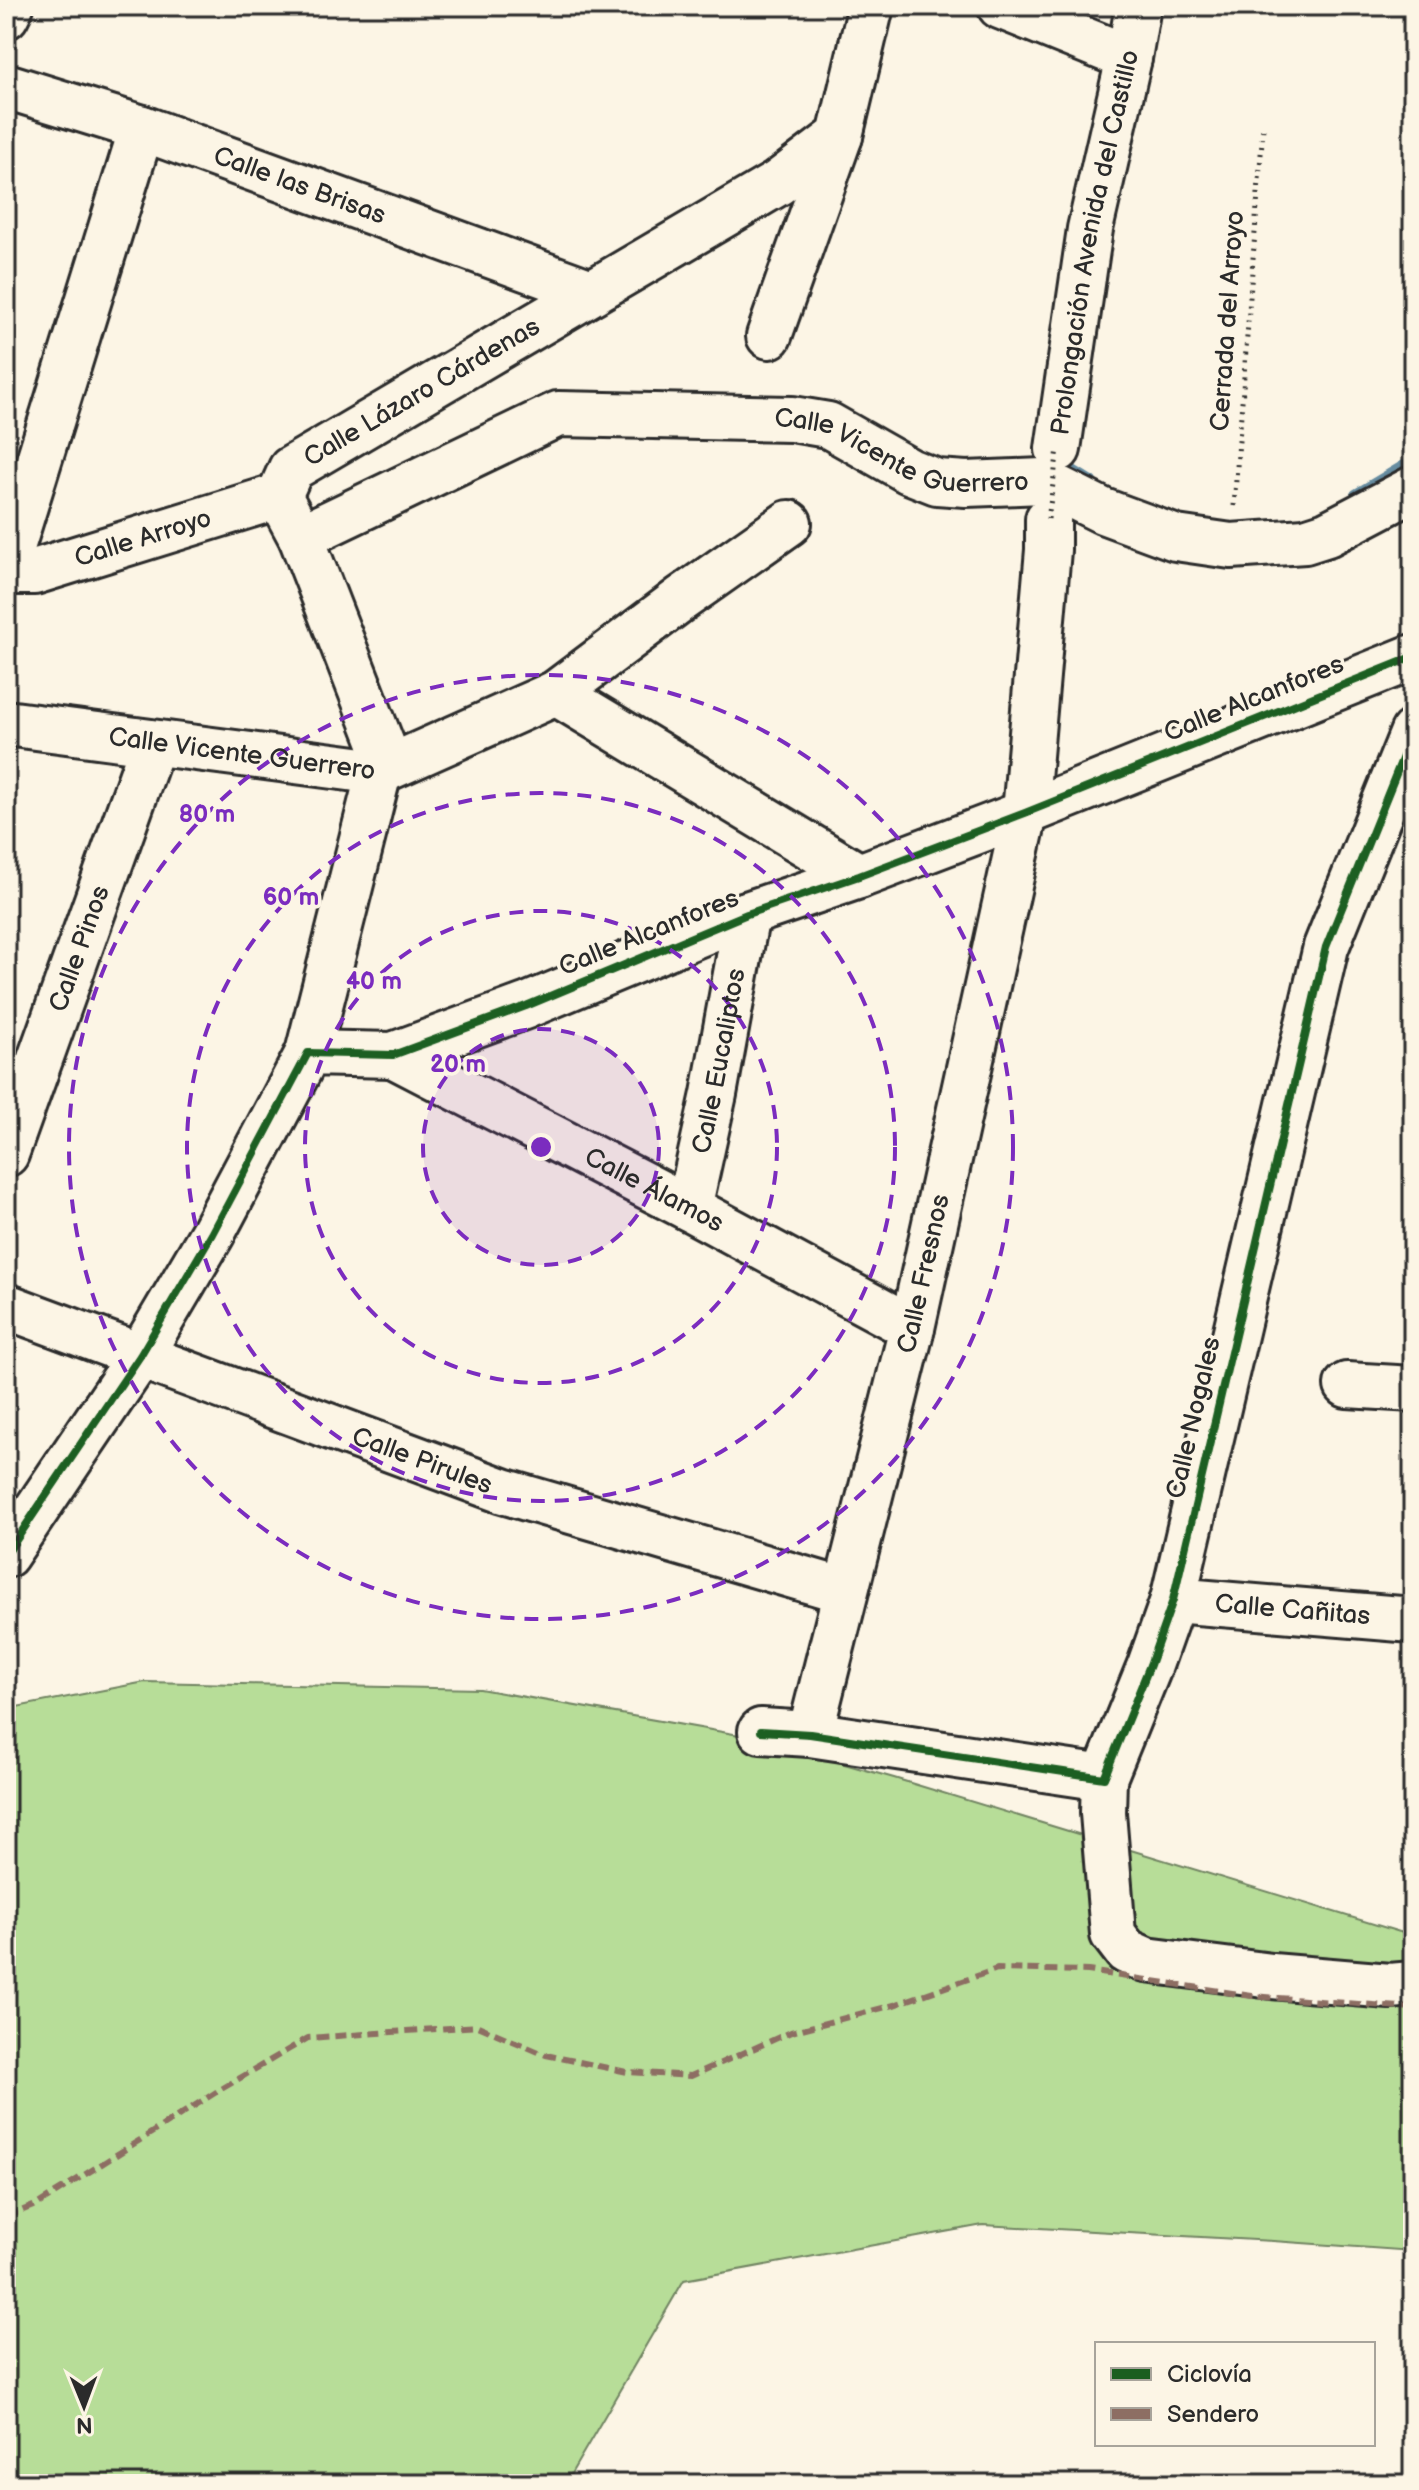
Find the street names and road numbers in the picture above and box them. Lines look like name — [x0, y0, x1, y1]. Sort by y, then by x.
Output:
street label: Prolongación Avenida del Castillo — [1045, 48, 1146, 437]
street label: Calle las Brisas — [209, 140, 390, 231]
street label: Cerrada del Arroyo — [1205, 210, 1251, 432]
street label: Calle Lázaro Cárdenas — [298, 311, 545, 473]
street label: Calle Vicente Guerrero — [774, 403, 1029, 500]
street label: Calle Arroyo — [71, 502, 215, 574]
street label: Calle Alcanfores — [1160, 649, 1348, 749]
street label: Calle Vicente Guerrero — [107, 721, 377, 787]
street label: Calle Pinos — [43, 881, 116, 1016]
street label: Calle Alcanfores — [555, 883, 743, 983]
street label: Calle Eucaliptos — [686, 966, 752, 1157]
street label: Calle Álamos — [579, 1141, 729, 1239]
street label: Calle Fresnos — [891, 1191, 956, 1357]
street label: Calle Nogales — [1160, 1334, 1228, 1502]
street label: Calle Pirules — [348, 1421, 497, 1501]
street label: Calle Cañitas — [1214, 1588, 1372, 1632]

